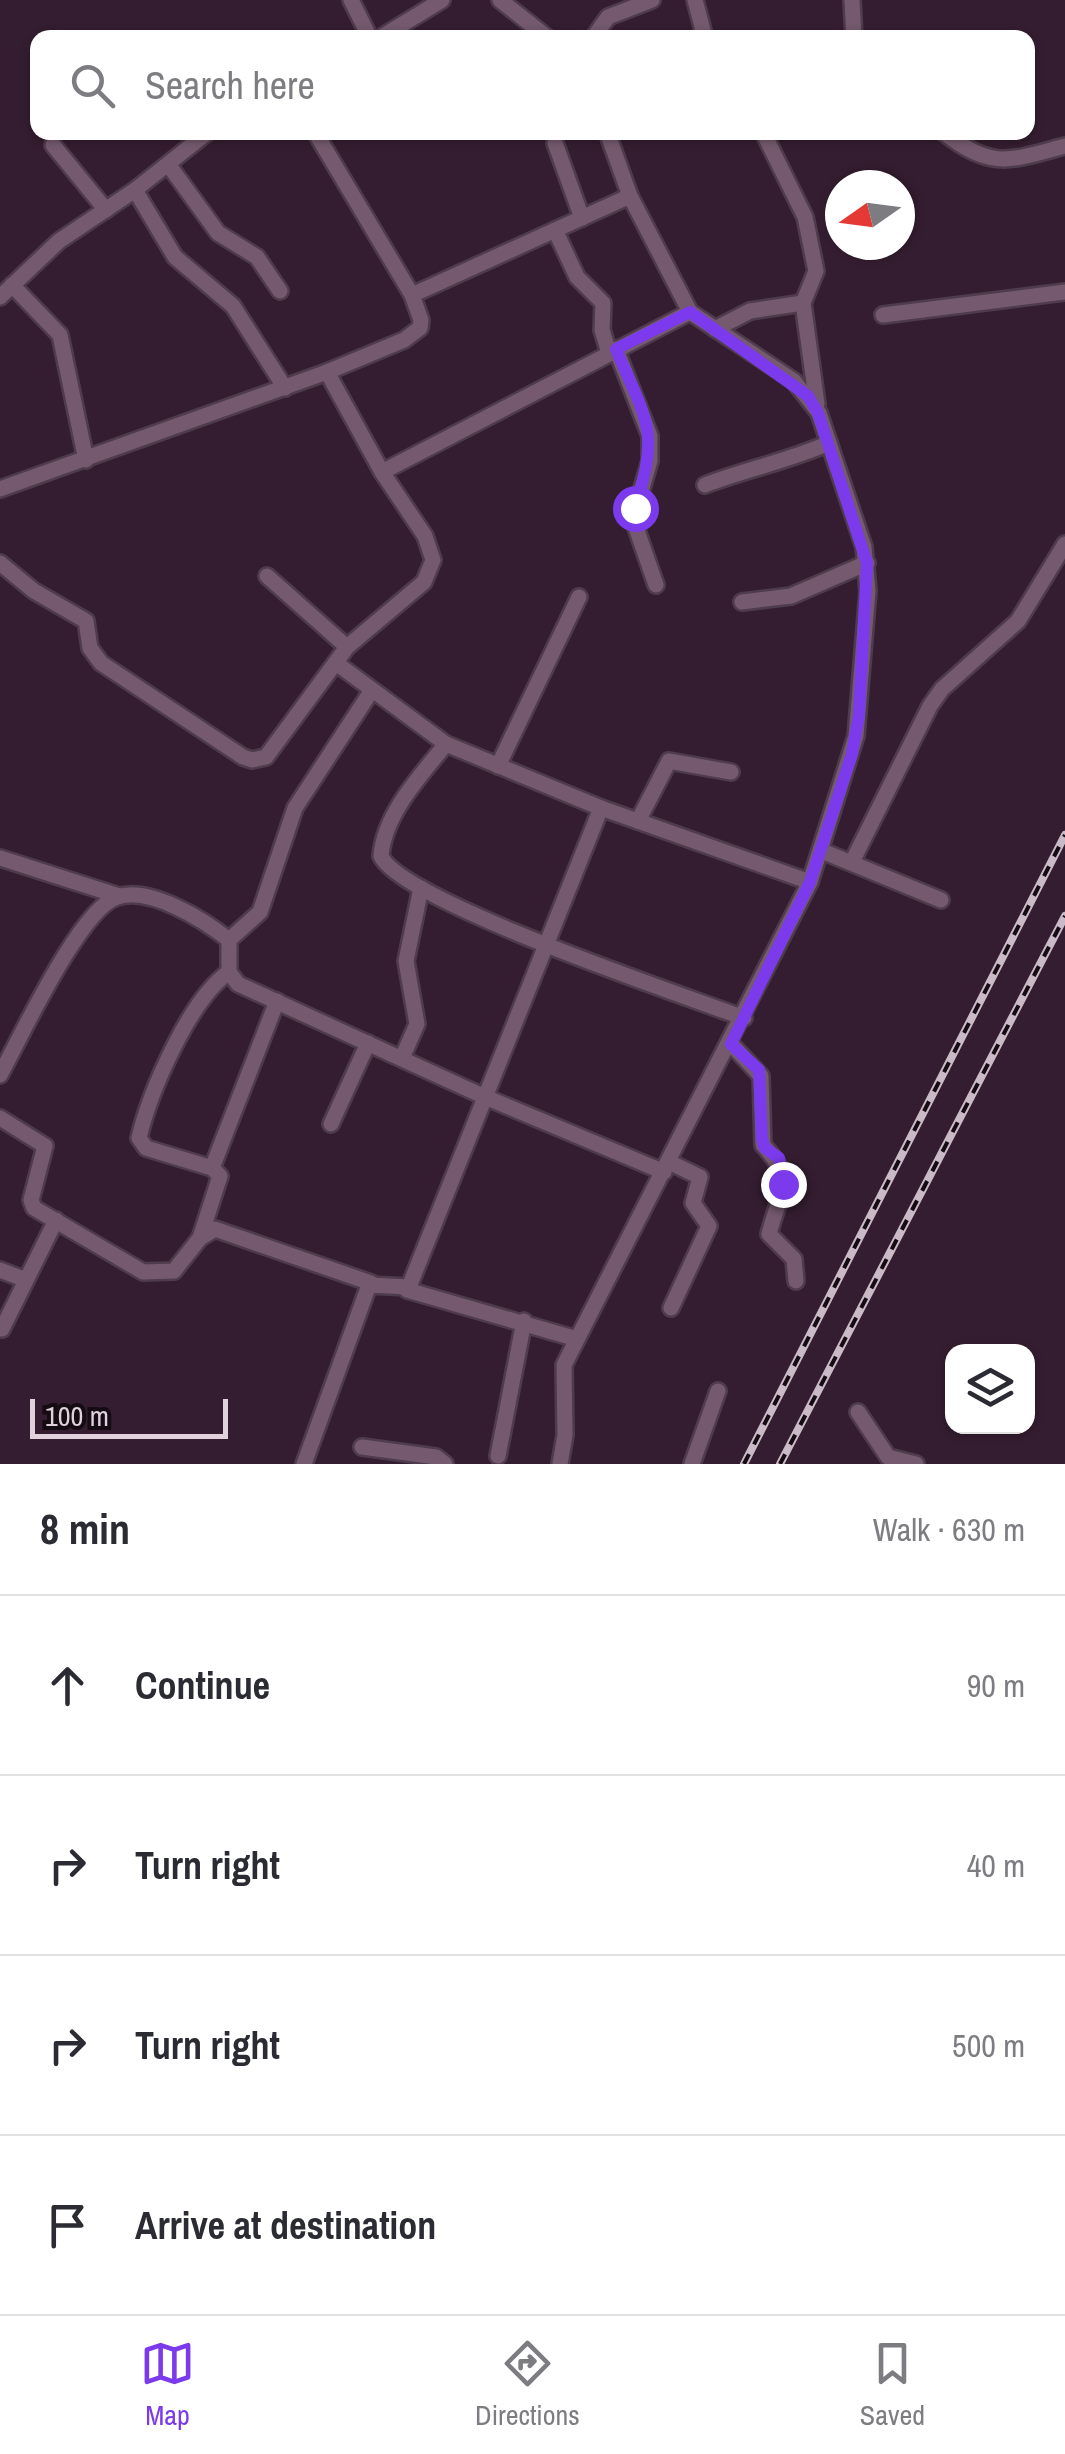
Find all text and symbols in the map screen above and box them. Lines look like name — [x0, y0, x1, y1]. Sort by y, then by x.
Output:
search box — [30, 30, 1035, 140]
icon: search — [65, 58, 120, 113]
text: Search here — [145, 60, 315, 111]
north arrow — [825, 170, 915, 260]
route start — [613, 486, 659, 532]
route end — [761, 1162, 807, 1208]
map controls — [945, 1344, 1035, 1434]
button: layers — [945, 1344, 1035, 1434]
scale bar — [30, 1394, 228, 1438]
text: 100 m — [45, 1397, 109, 1435]
text: 8 min — [40, 1501, 130, 1557]
text: Walk · 630 m — [873, 1508, 1025, 1551]
icon: ahead — [40, 1658, 95, 1713]
text: Continue — [135, 1660, 270, 1711]
text: 90 m — [967, 1664, 1025, 1707]
icon: right — [40, 1838, 95, 1893]
text: Turn right — [135, 1840, 280, 1891]
text: 40 m — [967, 1844, 1025, 1887]
icon: right — [40, 2018, 95, 2073]
text: Turn right — [135, 2020, 280, 2071]
text: 500 m — [952, 2024, 1025, 2067]
icon: arrive — [40, 2198, 95, 2253]
text: Arrive at destination — [135, 2200, 436, 2251]
tab: Map — [140, 2336, 195, 2434]
tab: Directions — [475, 2336, 580, 2434]
tab: Saved — [860, 2336, 925, 2434]

